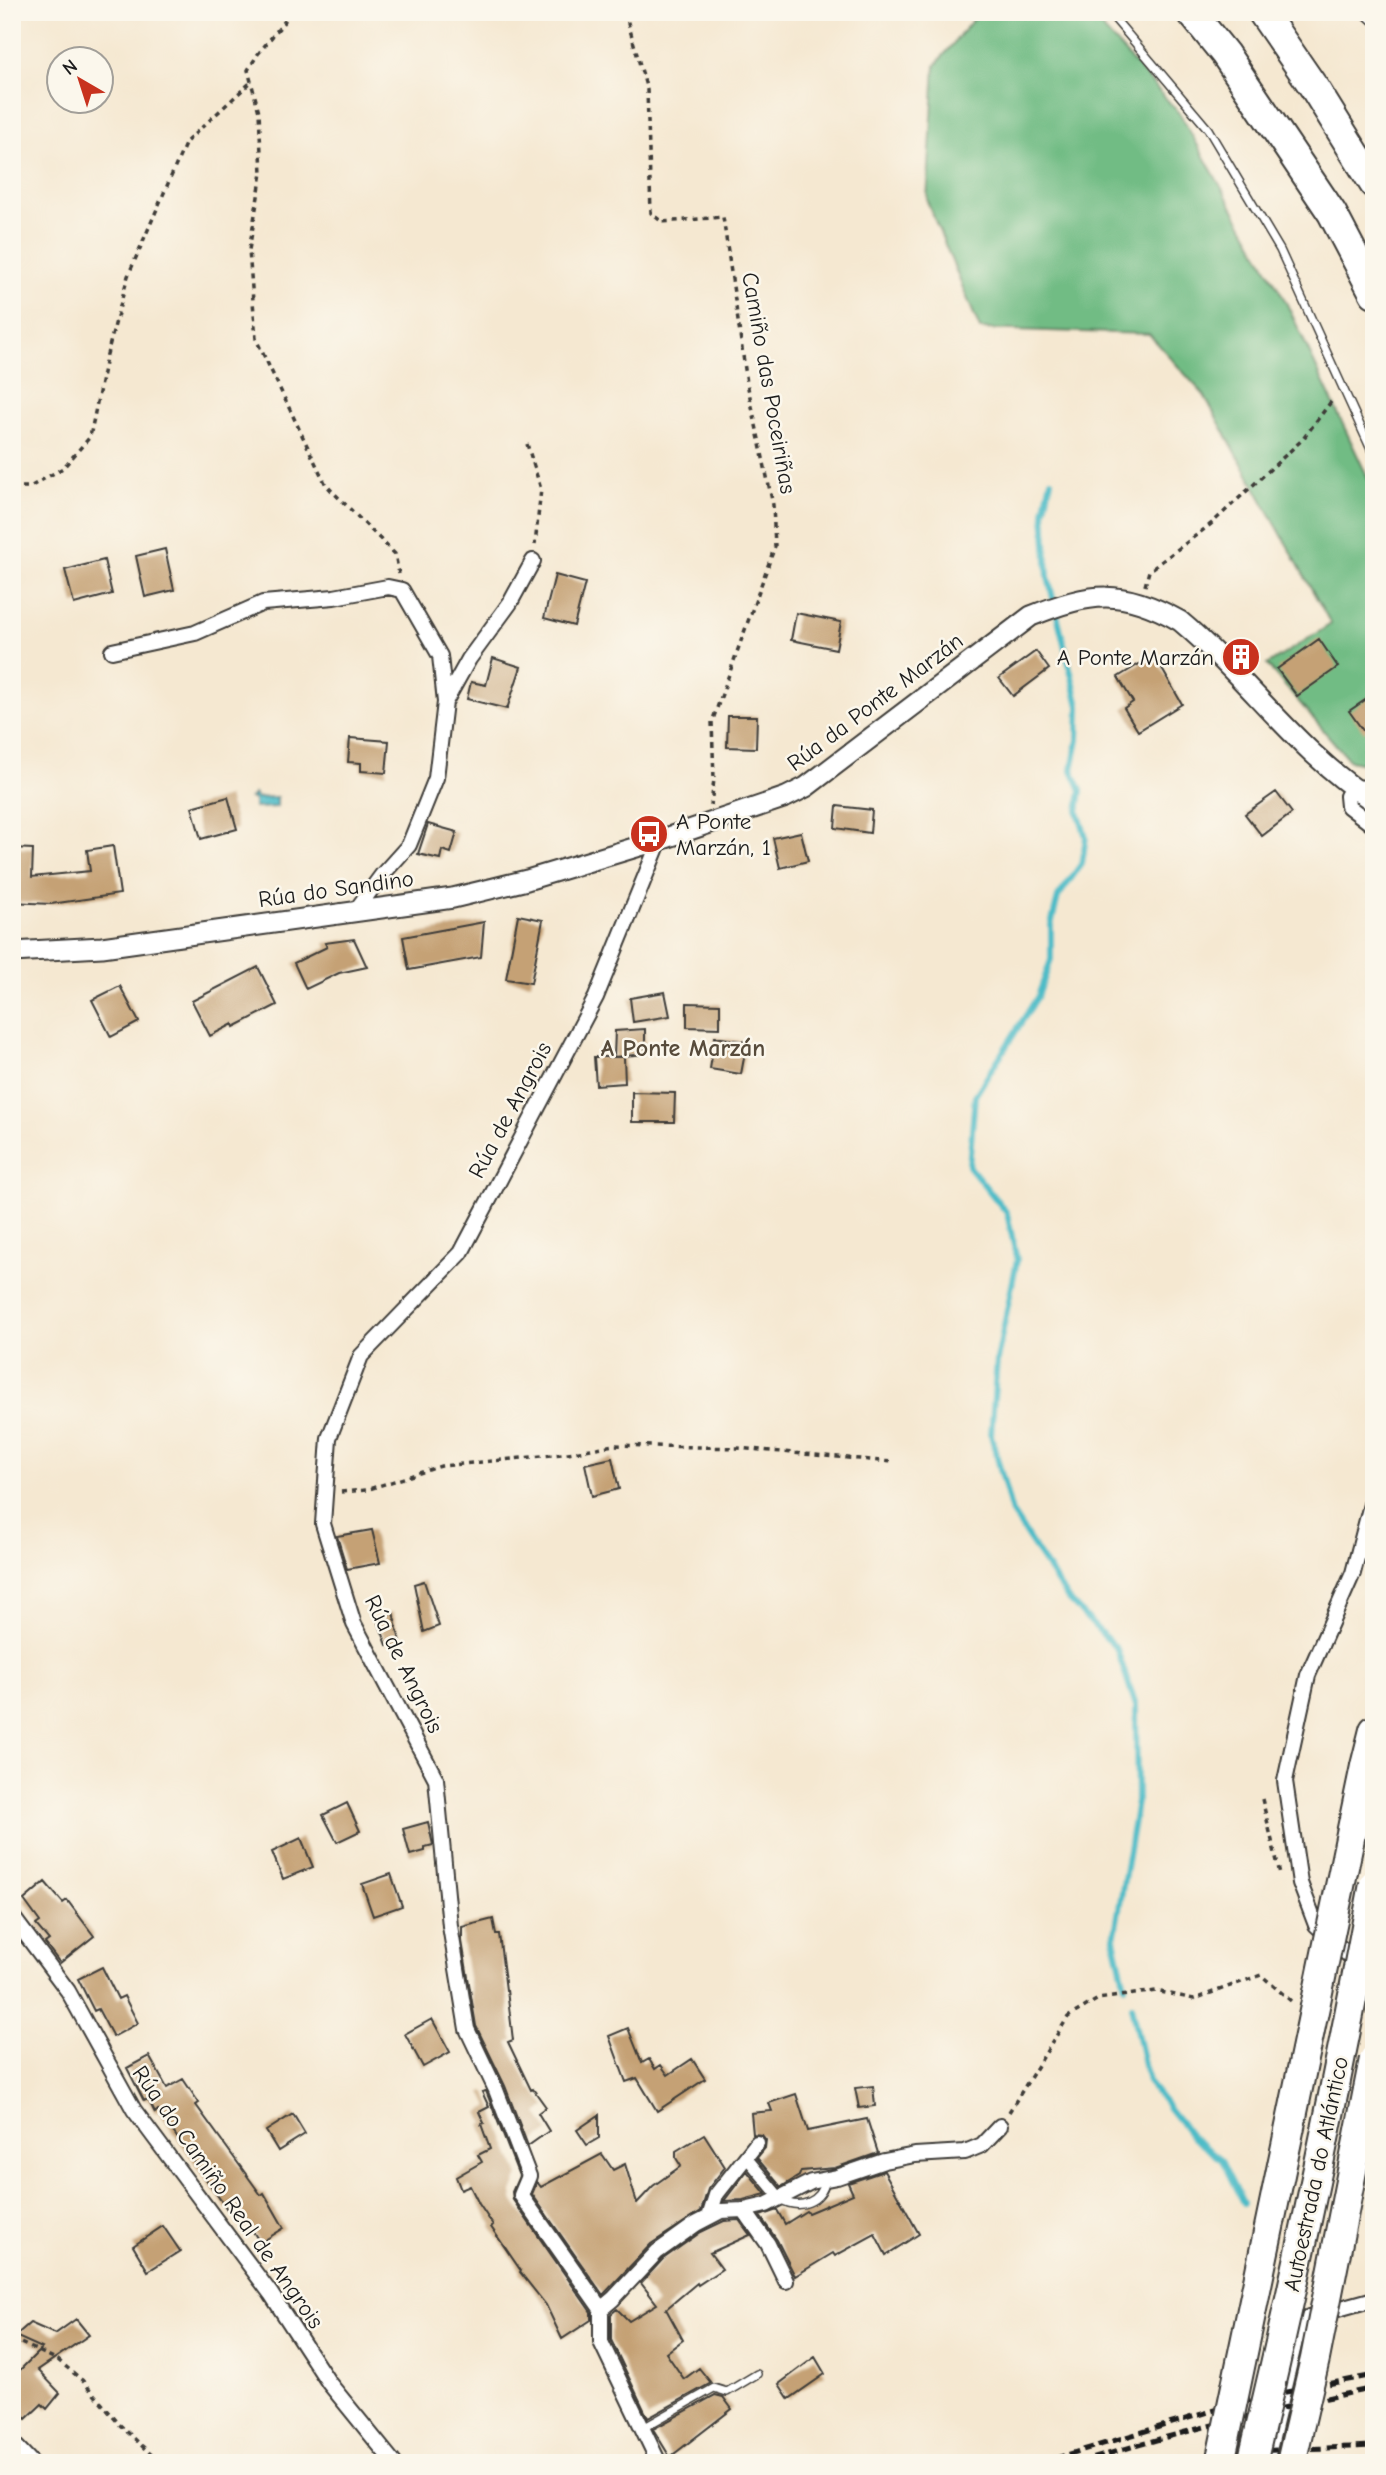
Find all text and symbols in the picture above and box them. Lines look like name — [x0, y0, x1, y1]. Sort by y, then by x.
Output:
north arrow — [46, 46, 116, 116]
text: N — [58, 55, 82, 80]
street label: Camiño das Poceiriñas — [736, 270, 802, 496]
street label: Rúa da Ponte Marzán — [782, 627, 968, 777]
building icon: A Ponte Marzán — [1220, 636, 1262, 678]
place label: A Ponte Marzán — [1057, 644, 1214, 671]
place label: A Ponte Marzán, 1 — [676, 808, 771, 861]
bus stop icon: A Ponte Marzán, 1 — [628, 813, 670, 855]
street label: Rúa do Sandino — [257, 865, 415, 913]
district label: A Ponte Marzán — [601, 1034, 765, 1062]
street label: Rúa de Angrois — [463, 1037, 557, 1183]
street label: Rúa de Angrois — [359, 1591, 449, 1737]
street label: Autoestrada do Atlántico — [1278, 2054, 1354, 2294]
street label: Rúa do Camiño Real de Angrois — [127, 2060, 329, 2334]

